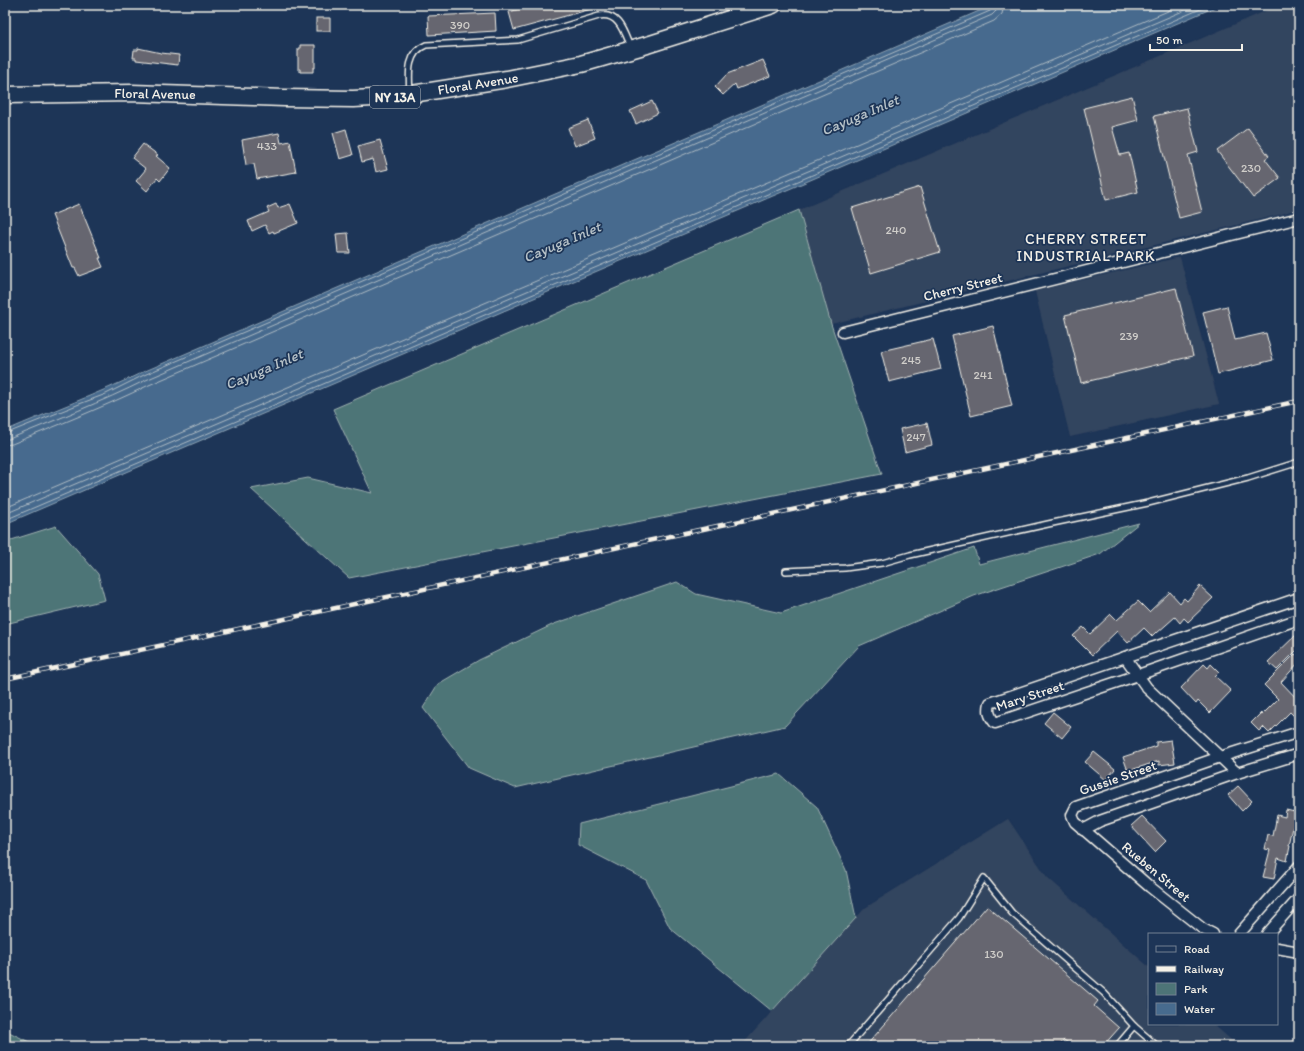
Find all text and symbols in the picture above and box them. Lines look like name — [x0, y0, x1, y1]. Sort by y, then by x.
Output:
house number: 390 — [450, 18, 470, 32]
scale bar — [1150, 26, 1242, 52]
text: 50 m — [1156, 33, 1182, 47]
street label: Floral Avenue — [436, 69, 520, 99]
street label: Floral Avenue — [114, 85, 196, 103]
road number: NY 13A — [370, 86, 420, 108]
water label: Cayuga Inlet — [819, 90, 903, 139]
house number: 433 — [257, 139, 278, 153]
house number: 230 — [1241, 161, 1261, 175]
water label: Cayuga Inlet — [521, 217, 605, 266]
house number: 240 — [886, 223, 906, 237]
district label: CHERRY STREET INDUSTRIAL PARK — [1017, 230, 1155, 265]
street label: Cherry Street — [922, 269, 1004, 305]
house number: 239 — [1119, 329, 1139, 343]
water label: Cayuga Inlet — [223, 344, 307, 393]
house number: 245 — [901, 353, 921, 367]
house number: 241 — [973, 368, 993, 382]
house number: 247 — [906, 430, 926, 444]
street label: Mary Street — [994, 677, 1066, 715]
street label: Gussie Street — [1077, 757, 1159, 799]
street label: Rueben Street — [1118, 838, 1194, 906]
legend — [1148, 933, 1278, 1025]
text: Road — [1184, 942, 1210, 956]
house number: 130 — [984, 947, 1004, 961]
text: Railway — [1184, 962, 1224, 976]
text: Park — [1184, 982, 1208, 996]
text: Water — [1184, 1002, 1215, 1016]

